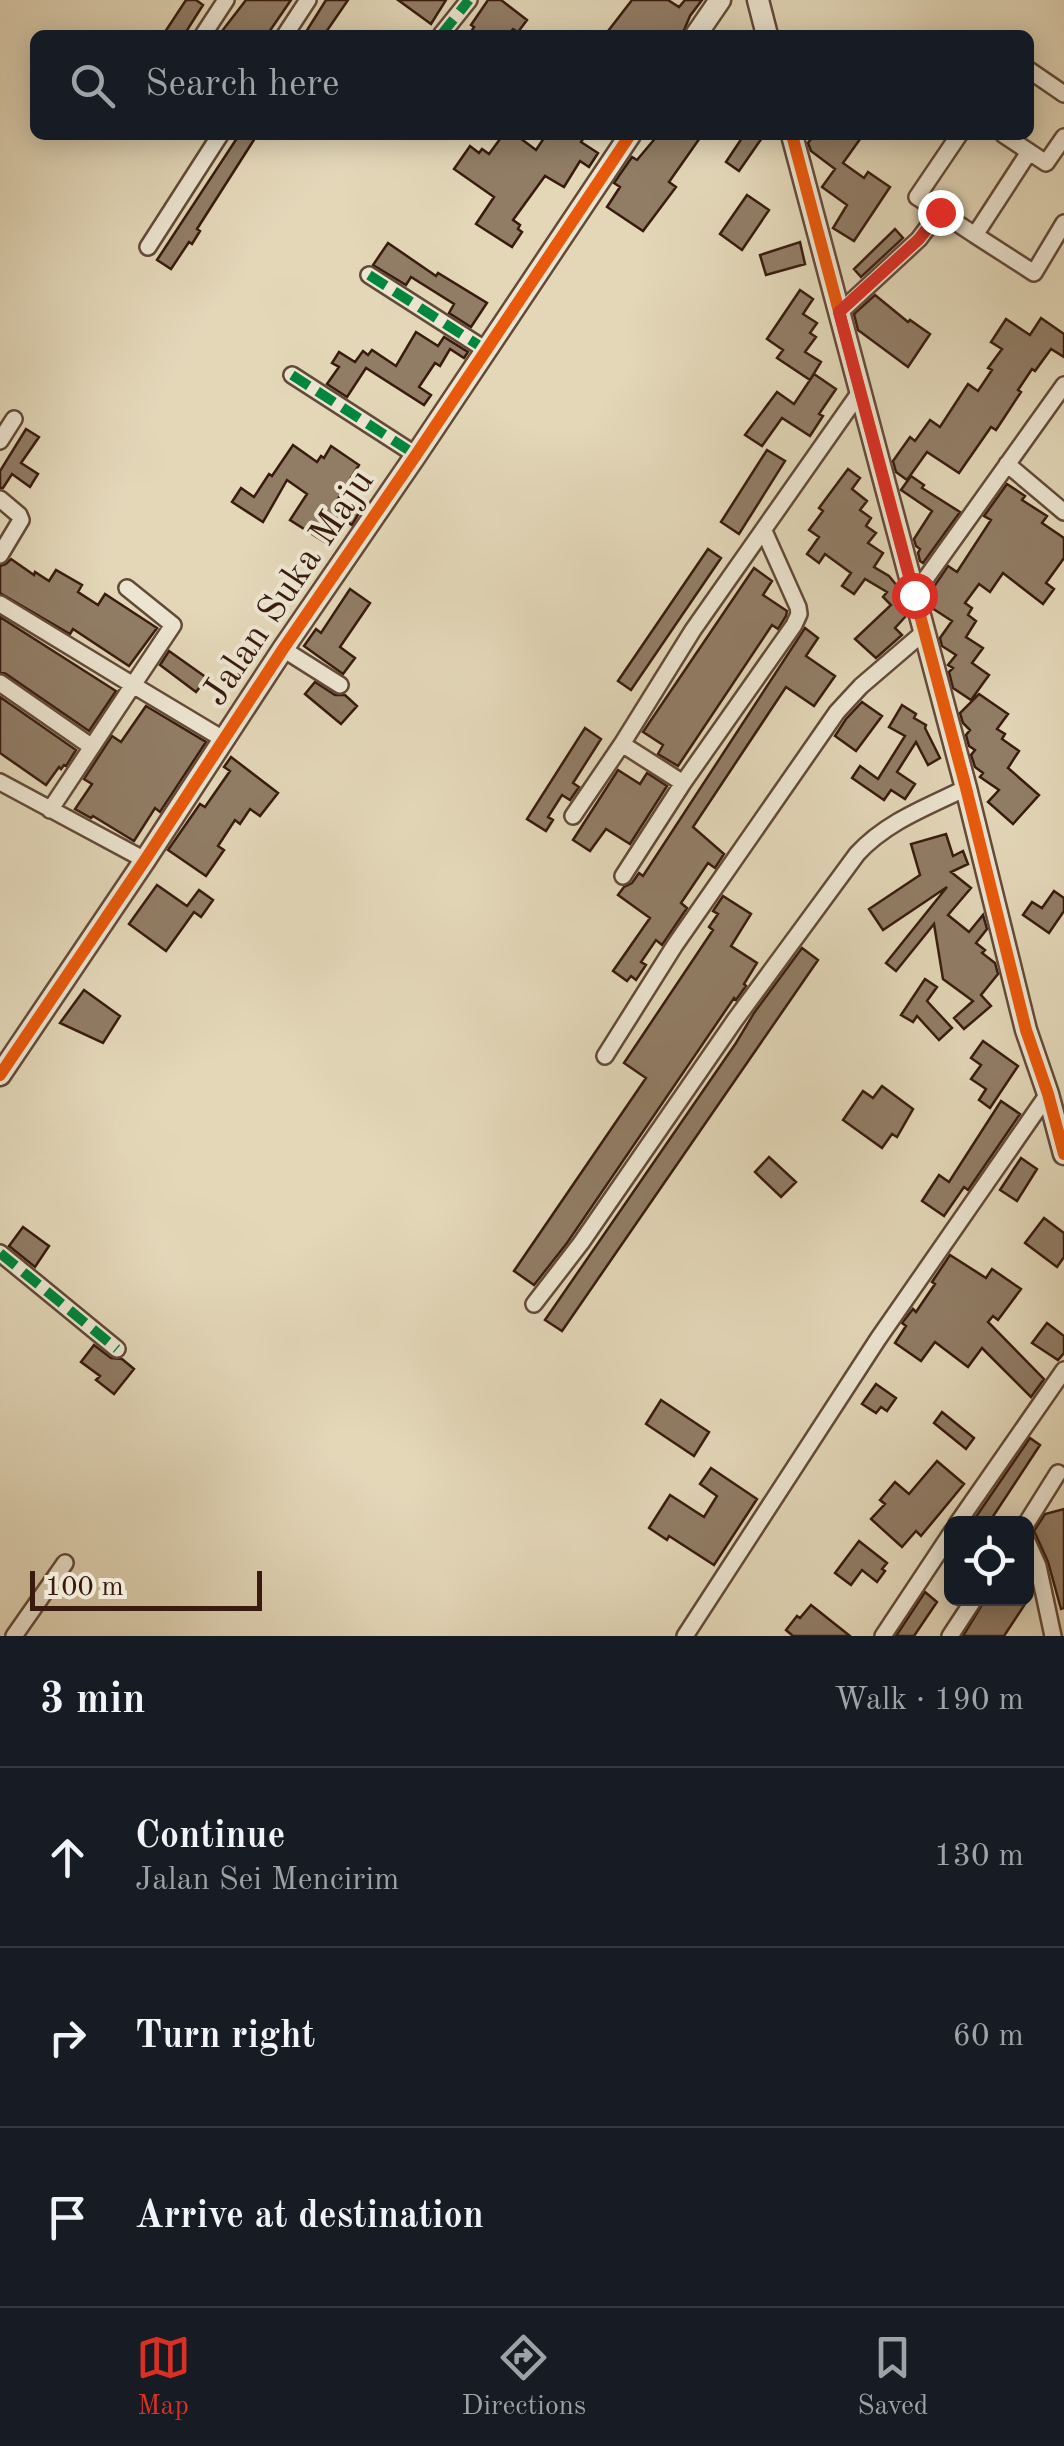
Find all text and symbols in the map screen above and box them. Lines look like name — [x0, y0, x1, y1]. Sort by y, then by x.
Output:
search box — [30, 30, 1034, 140]
icon: search — [65, 58, 120, 113]
text: Search here — [145, 66, 340, 104]
route end — [918, 190, 964, 236]
street label: Jalan Suka Maju — [196, 463, 382, 713]
route start — [892, 573, 938, 619]
map controls — [944, 1516, 1034, 1606]
button: locate — [944, 1516, 1034, 1606]
scale bar — [30, 1566, 262, 1610]
text: 100 m — [45, 1574, 124, 1602]
text: 3 min — [40, 1680, 146, 1722]
text: Walk · 190 m — [834, 1685, 1024, 1717]
text: Continue — [135, 1818, 285, 1856]
icon: ahead — [40, 1830, 95, 1885]
text: 130 m — [934, 1841, 1024, 1873]
text: Jalan Sei Mencirim — [135, 1865, 400, 1897]
icon: right — [40, 2010, 95, 2065]
text: Turn right — [135, 2018, 315, 2056]
text: 60 m — [953, 2021, 1024, 2053]
icon: arrive — [40, 2190, 95, 2245]
text: Arrive at destination — [135, 2198, 484, 2236]
tab: Map — [136, 2330, 191, 2425]
tab: Directions — [462, 2330, 586, 2425]
tab: Saved — [857, 2330, 928, 2425]

